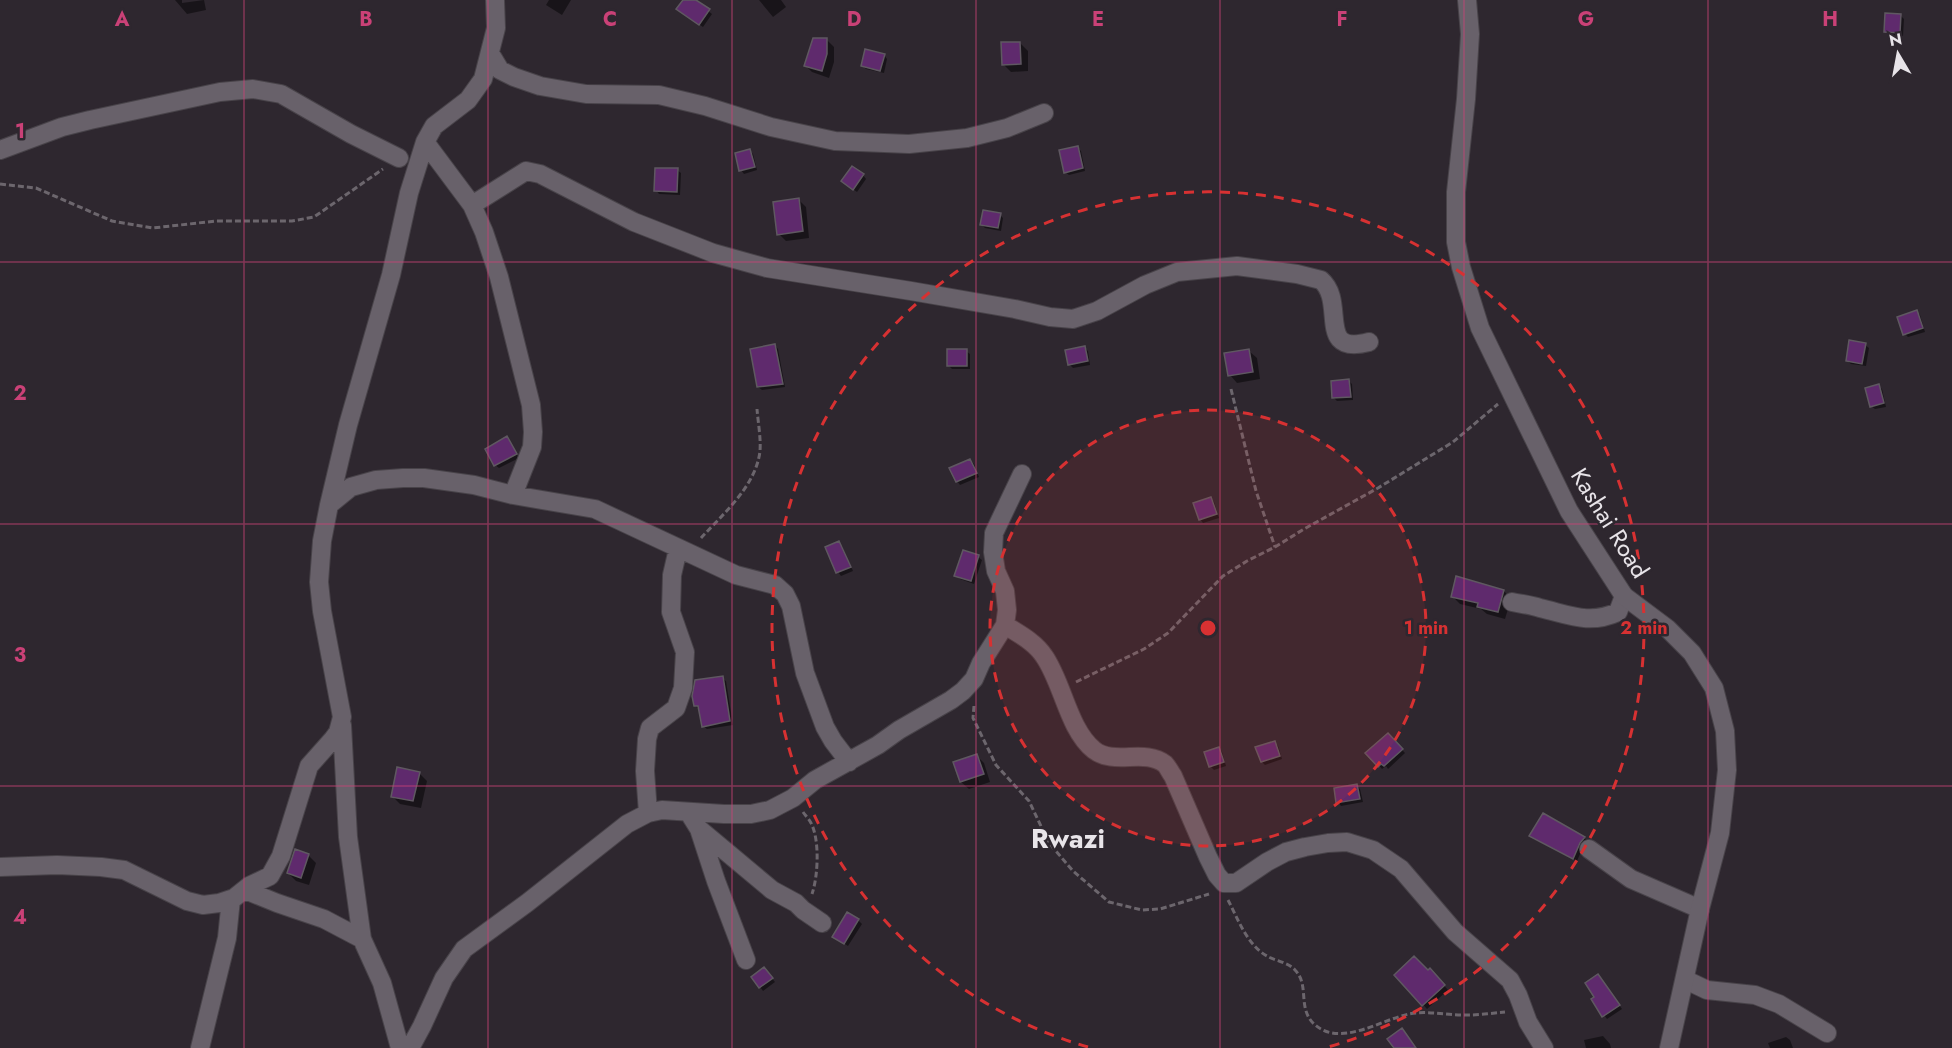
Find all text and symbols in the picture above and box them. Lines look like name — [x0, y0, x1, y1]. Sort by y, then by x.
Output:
text: A — [114, 5, 130, 34]
text: B — [359, 5, 373, 34]
text: C — [603, 5, 617, 34]
text: D — [847, 5, 861, 34]
text: E — [1092, 5, 1104, 34]
text: F — [1336, 5, 1348, 34]
text: G — [1578, 5, 1594, 34]
text: H — [1822, 5, 1838, 34]
north arrow — [1868, 24, 1928, 84]
text: N — [1887, 27, 1904, 52]
text: 1 — [15, 117, 25, 146]
text: 2 — [13, 379, 27, 408]
street label: Kashai Road — [1562, 461, 1658, 585]
text: 1 min — [1404, 615, 1448, 641]
text: 2 min — [1620, 615, 1668, 641]
centre of rings — [1198, 618, 1218, 638]
text: 3 — [14, 641, 26, 670]
district label: Rwazi — [1031, 819, 1105, 858]
text: 4 — [13, 903, 27, 932]

